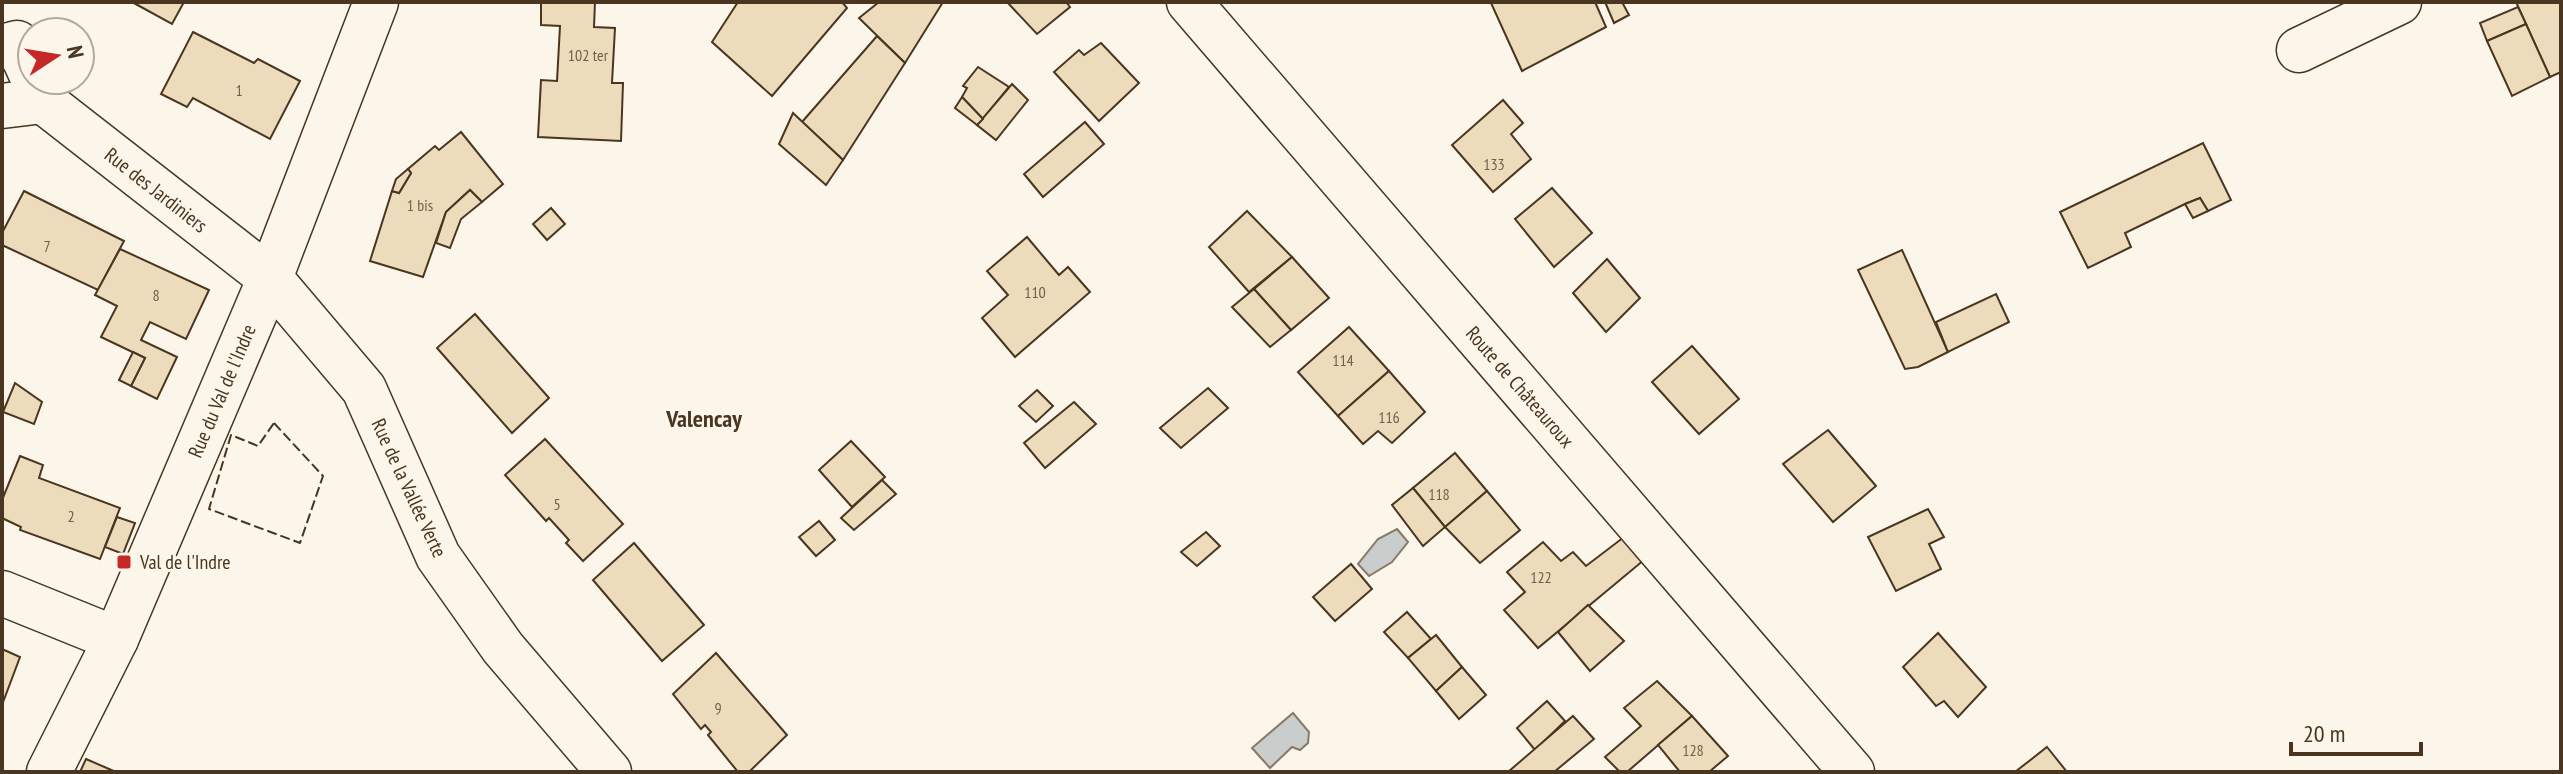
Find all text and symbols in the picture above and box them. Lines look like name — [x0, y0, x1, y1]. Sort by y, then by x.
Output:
north arrow — [16, 16, 96, 96]
text: N — [61, 43, 90, 61]
house number: 102 ter — [568, 45, 609, 65]
house number: 1 — [235, 80, 243, 100]
street label: Rue des Jardiniers — [99, 142, 213, 238]
house number: 133 — [1483, 154, 1505, 174]
house number: 1 bis — [407, 195, 433, 215]
house number: 7 — [43, 236, 51, 256]
house number: 110 — [1024, 282, 1046, 302]
house number: 8 — [152, 285, 160, 305]
street label: Rue du Val de l'Indre — [182, 320, 262, 462]
street label: Route de Châteauroux — [1460, 321, 1580, 453]
house number: 114 — [1332, 350, 1354, 370]
district label: Valencay — [665, 403, 742, 434]
house number: 116 — [1378, 407, 1400, 427]
street label: Rue de la Vallée Verte — [365, 414, 453, 562]
house number: 118 — [1428, 484, 1450, 504]
house number: 5 — [553, 494, 561, 514]
house number: 2 — [67, 506, 75, 526]
place label: Val de l'Indre — [139, 549, 231, 575]
marker: Val de l'Indre — [115, 553, 133, 571]
house number: 122 — [1530, 567, 1552, 587]
house number: 9 — [714, 698, 722, 718]
scale bar — [2291, 706, 2421, 756]
text: 20 m — [2303, 718, 2345, 749]
house number: 128 — [1682, 740, 1704, 760]

